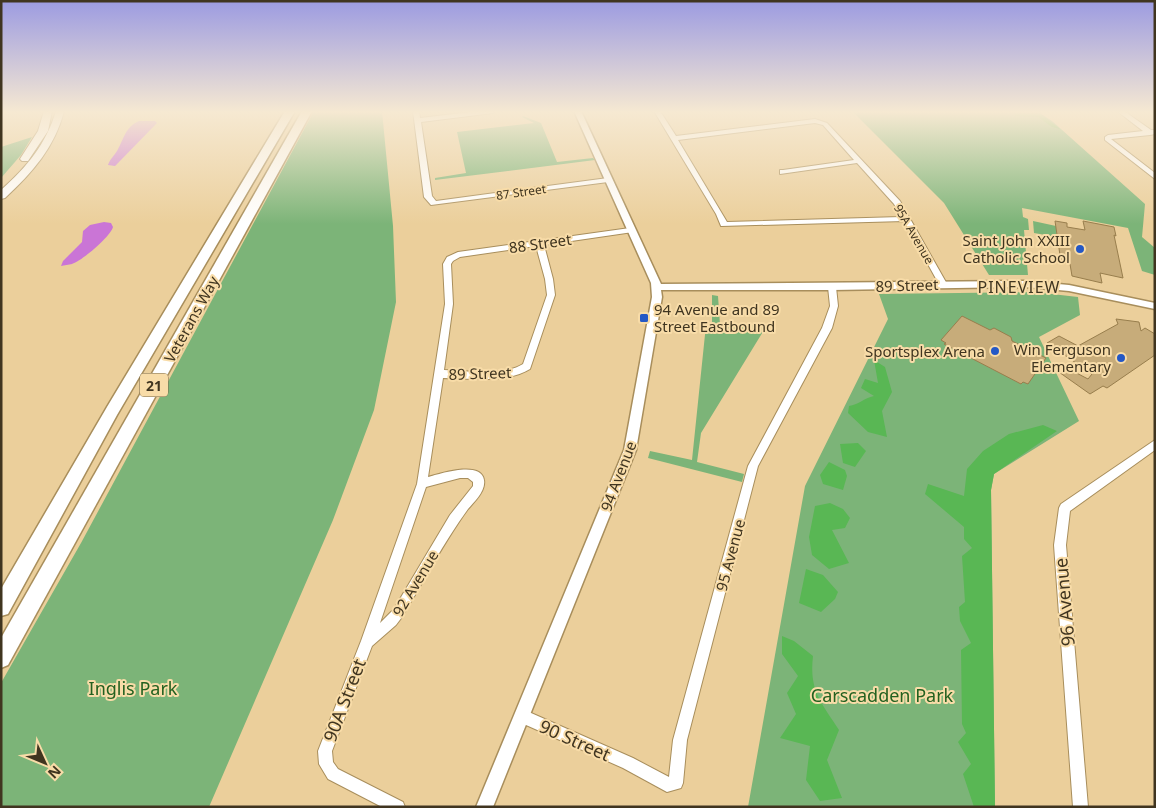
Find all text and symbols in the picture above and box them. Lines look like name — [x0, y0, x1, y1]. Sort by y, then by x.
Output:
street label: 87 Street — [495, 180, 548, 204]
street label: 95A Avenue — [890, 201, 938, 267]
street label: 88 Street — [507, 229, 573, 257]
place label: Saint John XXIII Catholic School — [962, 230, 1070, 267]
marker: Saint John XXIII Catholic School — [1074, 243, 1086, 255]
street label: Veterans Way — [159, 272, 223, 366]
street label: 89 Street — [875, 274, 939, 296]
district label: PINEVIEW — [978, 276, 1060, 298]
place label: 94 Avenue and 89 Street Eastbound — [654, 299, 780, 336]
marker: 94 Avenue and 89 Street Eastbound — [638, 312, 650, 324]
place label: Win Ferguson Elementary — [1014, 339, 1111, 376]
place label: Sportsplex Arena — [865, 341, 985, 361]
marker: Sportsplex Arena — [989, 345, 1001, 357]
marker: Win Ferguson Elementary — [1115, 352, 1127, 364]
street label: 89 Street — [448, 362, 512, 384]
road number: 21 — [140, 374, 168, 396]
street label: 94 Avenue — [595, 438, 641, 514]
street label: 95 Avenue — [711, 517, 749, 593]
street label: 92 Avenue — [387, 546, 443, 620]
street label: 96 Avenue — [1048, 557, 1080, 647]
street label: 90A Street — [317, 655, 371, 745]
park label: Inglis Park — [89, 676, 178, 700]
park label: Carscadden Park — [811, 683, 954, 707]
street label: 90 Street — [536, 714, 615, 767]
north arrow — [20, 738, 70, 788]
text: N — [44, 762, 66, 783]

